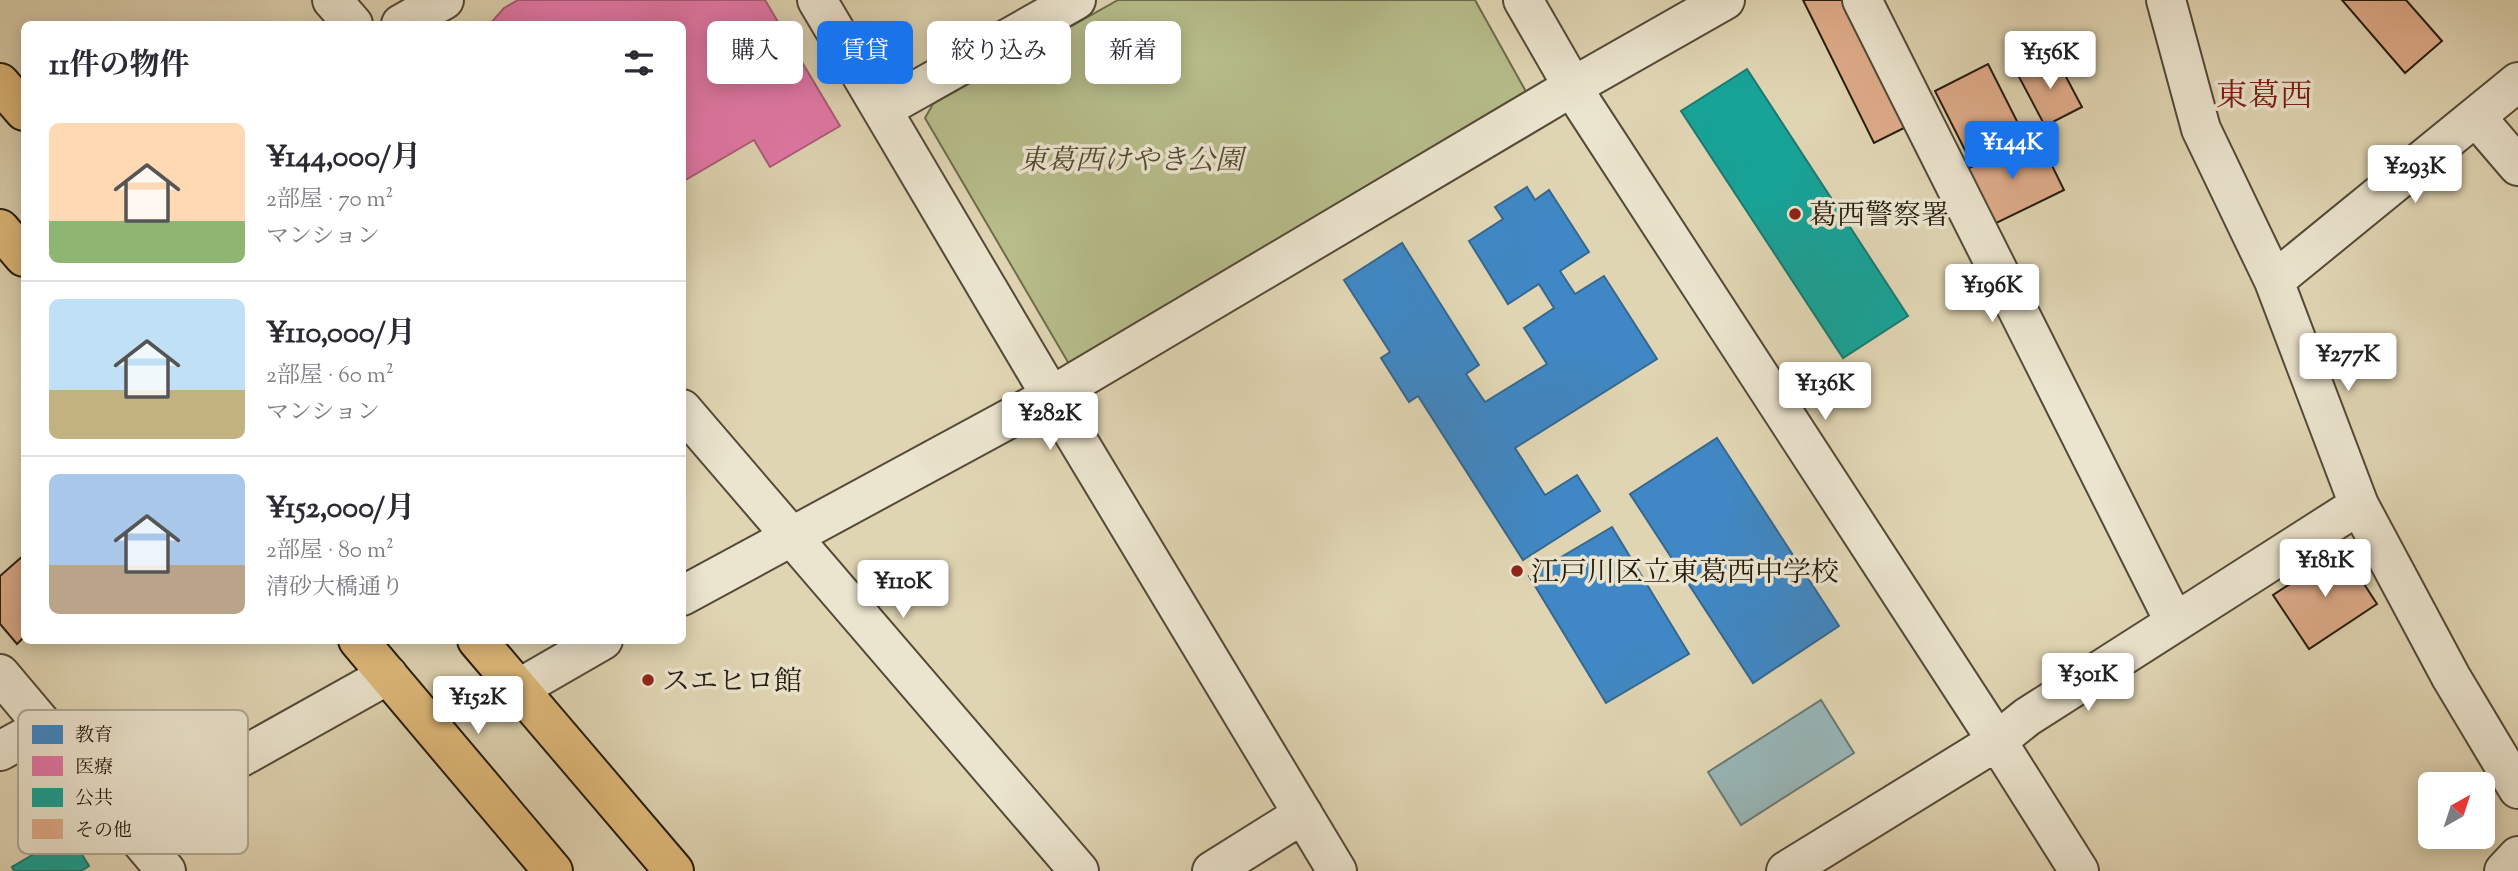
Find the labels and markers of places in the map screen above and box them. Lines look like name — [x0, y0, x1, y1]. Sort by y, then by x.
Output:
pin: ¥156K — [2001, 32, 2099, 91]
pin: ¥144K — [1963, 122, 2061, 181]
pin: ¥293K — [2366, 146, 2464, 205]
place label: 葛西警察署 — [1809, 197, 1949, 237]
marker: 葛西警察署 — [1787, 206, 1803, 222]
pin: ¥196K — [1943, 264, 2041, 324]
pin: ¥277K — [2299, 334, 2397, 393]
pin: ¥136K — [1776, 362, 1874, 422]
pin: ¥282K — [1001, 392, 1099, 452]
pin: ¥181K — [2276, 540, 2374, 599]
place label: 江戸川区立東葛西中学校 — [1531, 554, 1839, 594]
pin: ¥110K — [854, 560, 952, 620]
marker: 江戸川区立東葛西中学校 — [1509, 563, 1525, 579]
pin: ¥301K — [2039, 654, 2137, 713]
place label: スエヒロ館 — [662, 663, 802, 703]
marker: スエヒロ館 — [640, 672, 656, 688]
pin: ¥152K — [429, 676, 527, 736]

